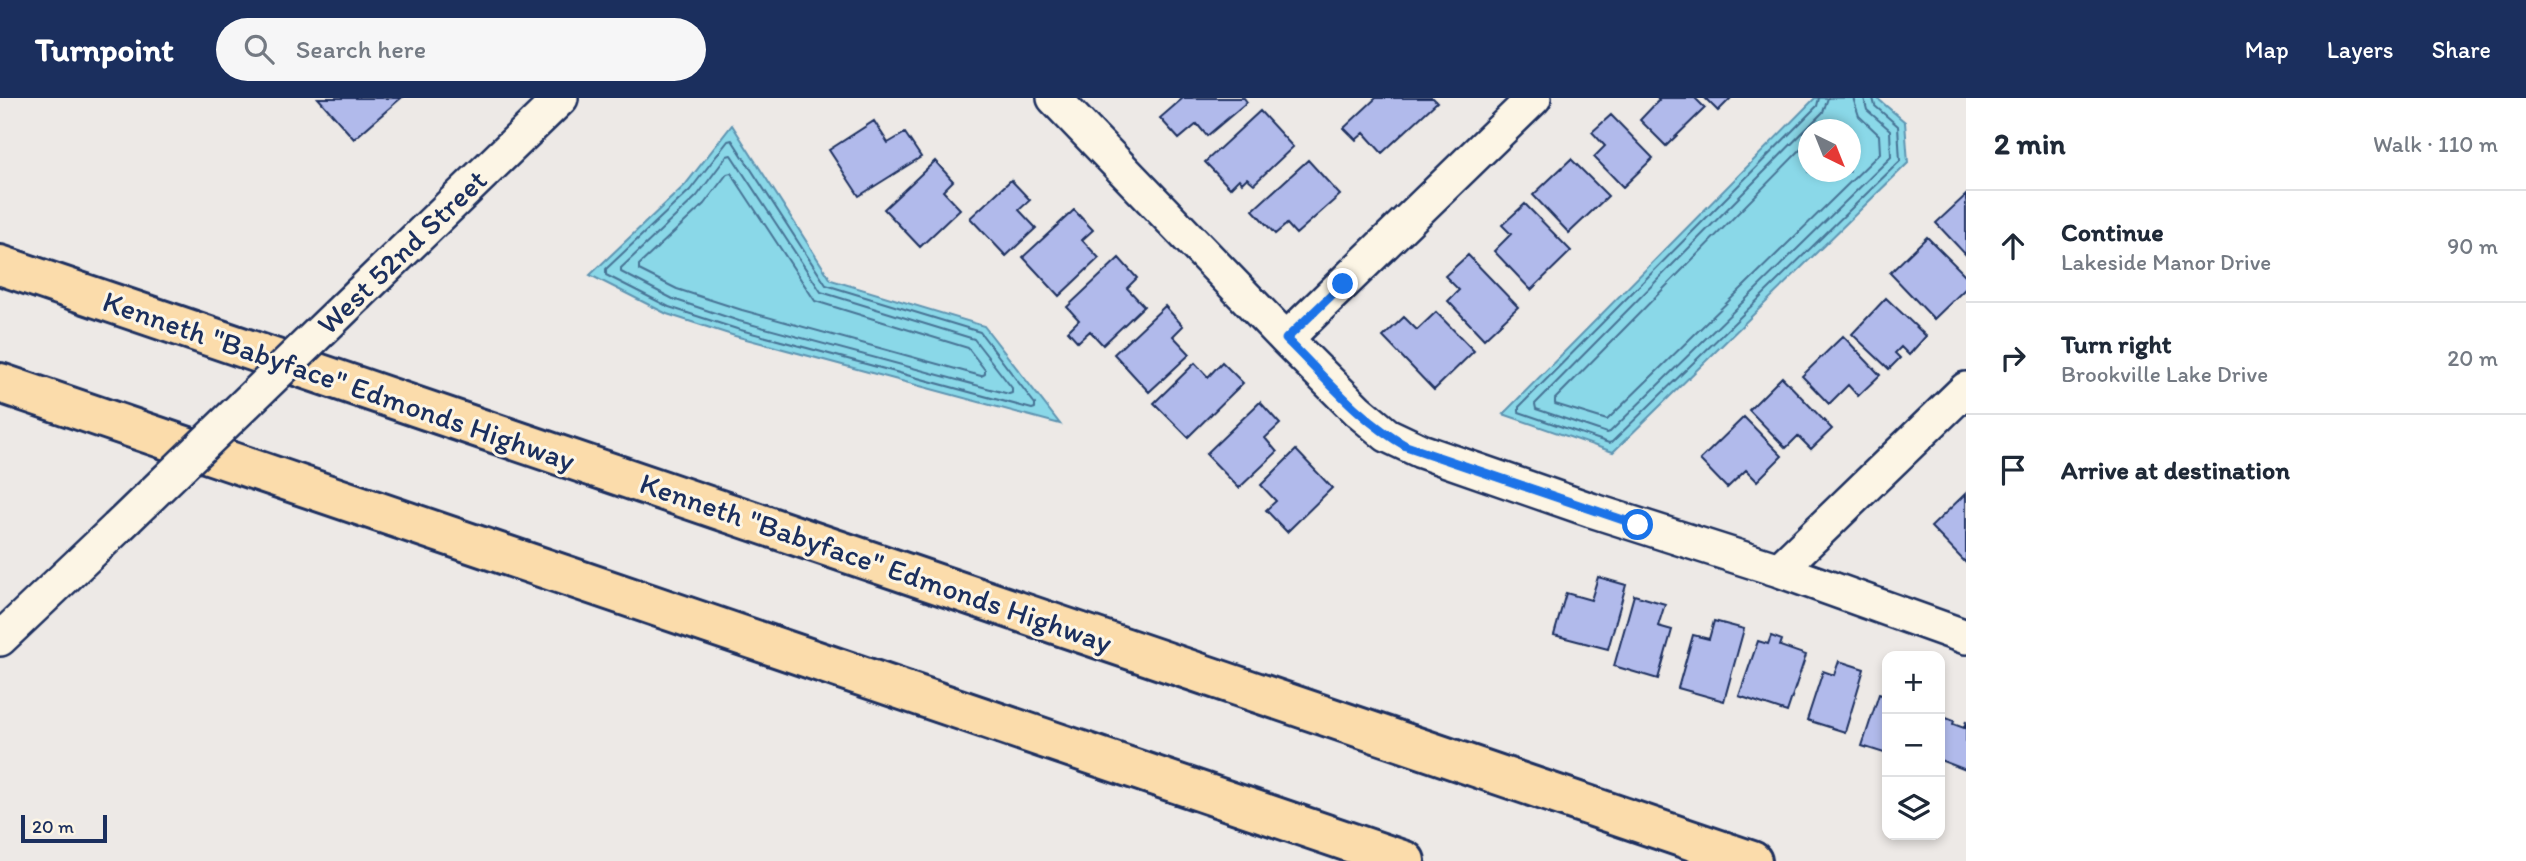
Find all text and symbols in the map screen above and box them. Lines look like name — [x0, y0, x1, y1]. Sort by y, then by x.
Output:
search box — [216, 18, 706, 81]
text: Turnpoint — [35, 30, 174, 69]
icon: search — [240, 30, 278, 68]
text: Search here — [296, 33, 426, 65]
text: Map — [2245, 35, 2289, 64]
text: Layers — [2327, 35, 2394, 64]
text: Share — [2432, 35, 2491, 64]
north arrow — [1798, 119, 1861, 182]
text: 2 min — [1994, 125, 2065, 162]
text: Walk · 110 m — [2373, 130, 2498, 158]
street label: West 52nd Street — [309, 161, 494, 342]
text: Continue — [2061, 216, 2164, 248]
icon: ahead — [1994, 227, 2032, 265]
text: 90 m — [2447, 232, 2498, 260]
text: Lakeside Manor Drive — [2061, 248, 2271, 276]
route end — [1327, 268, 1358, 299]
street label: Kenneth "Babyface" Edmonds Highway — [98, 282, 580, 479]
text: Turn right — [2061, 328, 2172, 360]
icon: right — [1994, 339, 2032, 377]
text: 20 m — [2447, 344, 2498, 372]
text: Brookville Lake Drive — [2061, 360, 2268, 388]
icon: arrive — [1994, 451, 2032, 489]
text: Arrive at destination — [2061, 454, 2290, 486]
street label: Kenneth "Babyface" Edmonds Highway — [635, 464, 1117, 661]
route start — [1622, 509, 1653, 540]
map controls — [1882, 651, 1945, 840]
button: + — [1882, 651, 1945, 714]
button: − — [1882, 714, 1945, 777]
button: layers — [1882, 777, 1945, 840]
scale bar — [21, 812, 107, 844]
text: 20 m — [32, 815, 74, 838]

